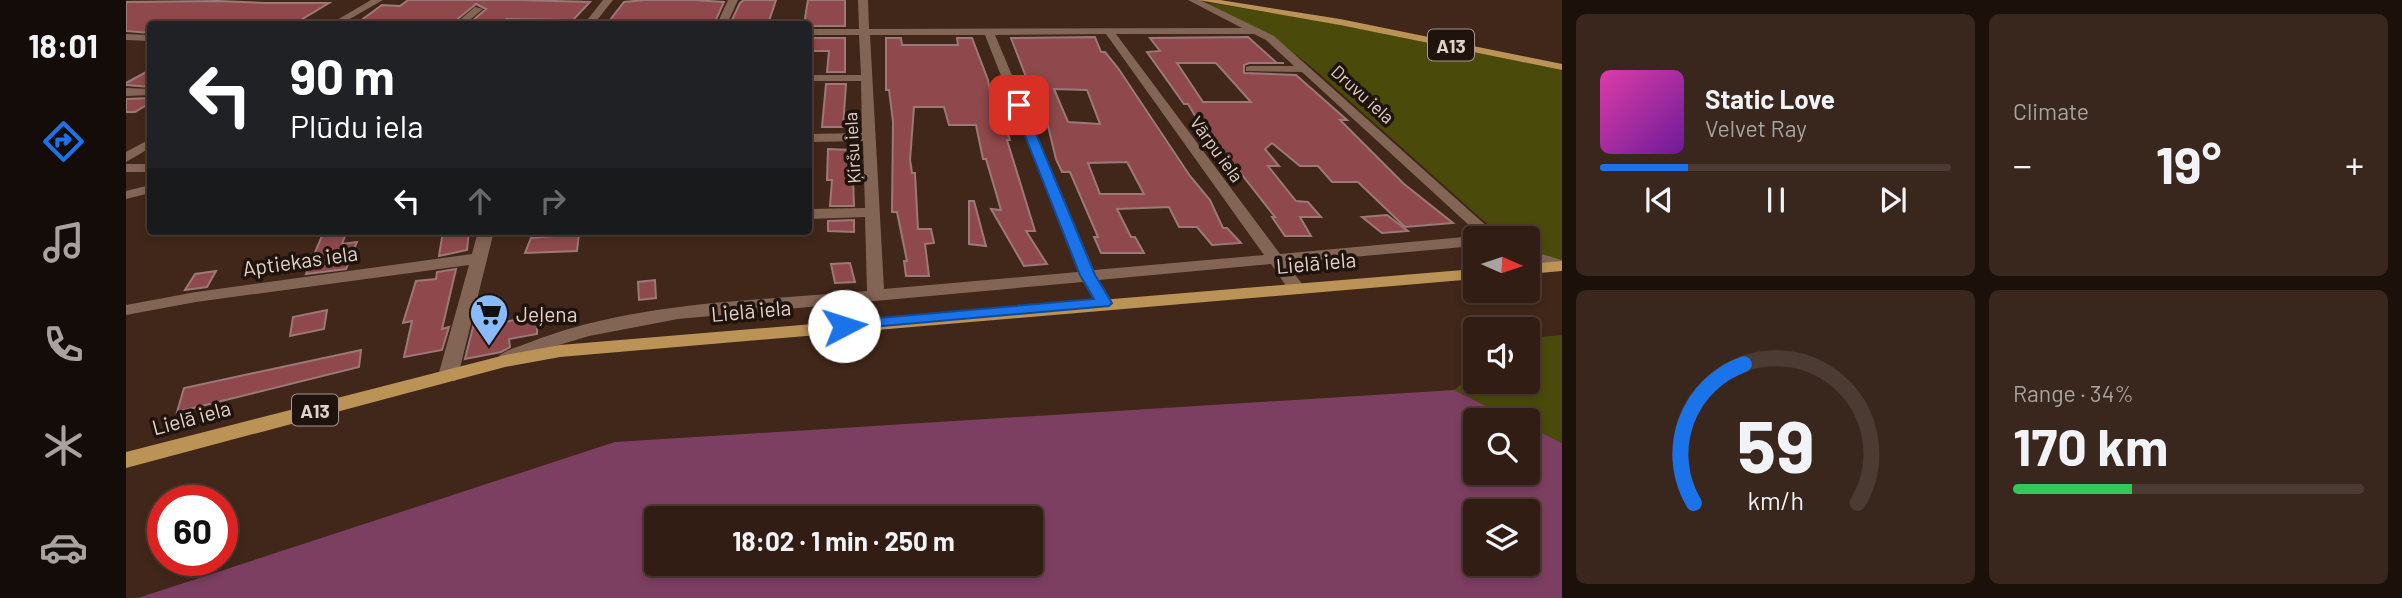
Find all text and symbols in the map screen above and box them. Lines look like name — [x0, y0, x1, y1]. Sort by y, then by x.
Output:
text: 18:01 — [28, 26, 98, 64]
road number: A13 — [1428, 30, 1474, 60]
text: 90 m — [290, 46, 395, 105]
icon: left — [175, 49, 266, 140]
street label: Druvu iela — [1327, 60, 1399, 128]
pin — [989, 75, 1049, 135]
text: Static Love — [1705, 83, 1835, 114]
icon: arrive — [1000, 86, 1038, 124]
text: Climate — [2013, 97, 2089, 125]
text: Plūdu iela — [290, 106, 424, 144]
street label: Ķiršu iela — [839, 112, 865, 184]
street label: Vārpu iela — [1186, 112, 1248, 186]
text: Velvet Ray — [1705, 114, 1807, 142]
icon: directions — [39, 117, 88, 166]
text: 19° — [2156, 132, 2221, 194]
text: − — [2013, 141, 2032, 187]
text: + — [2345, 141, 2364, 187]
icon: previous — [1640, 181, 1678, 219]
icon: pause — [1757, 181, 1795, 219]
icon: next — [1874, 181, 1912, 219]
icon: left — [388, 182, 426, 220]
icon: ahead — [461, 182, 499, 220]
icon: right — [534, 182, 572, 220]
icon: music — [39, 218, 88, 267]
north arrow — [1463, 226, 1540, 303]
map controls — [1463, 226, 1540, 576]
street label: Aptiekas iela — [241, 240, 359, 280]
street label: Lielā iela — [1275, 246, 1357, 278]
position arrow — [807, 289, 881, 363]
supermarket icon: Jeļena — [468, 292, 510, 347]
street label: Lielā iela — [710, 294, 792, 326]
place label: Jeļena — [516, 301, 577, 326]
button: sound — [1463, 317, 1540, 394]
icon: phone — [39, 320, 88, 369]
text: Range · 34% — [2013, 379, 2134, 407]
road number: A13 — [292, 394, 338, 426]
street label: Lielā iela — [149, 395, 233, 439]
text: 59 — [1737, 400, 1814, 488]
button: search — [1463, 408, 1540, 485]
text: 170 km — [2013, 414, 2168, 476]
icon: climate — [39, 421, 88, 470]
speed limit sign: 60 — [147, 485, 238, 576]
text: km/h — [1747, 485, 1804, 515]
button: layers — [1463, 499, 1540, 576]
icon: car — [39, 523, 88, 572]
text: 18:02 · 1 min · 250 m — [732, 525, 955, 556]

